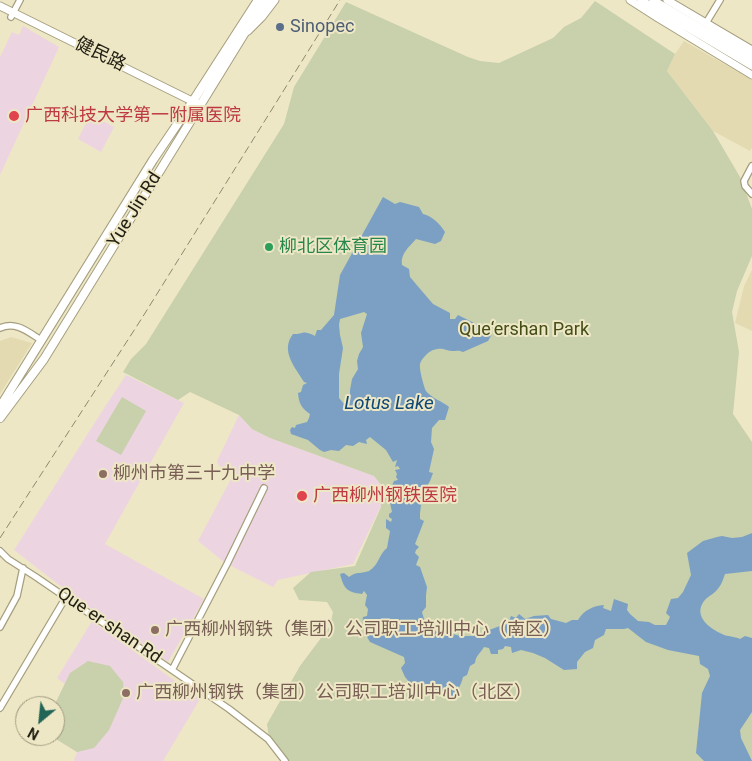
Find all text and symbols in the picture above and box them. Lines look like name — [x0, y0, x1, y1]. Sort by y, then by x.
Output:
place label: Sinopec — [290, 16, 354, 38]
marker: Sinopec — [274, 21, 286, 33]
street label: 健民路 — [71, 33, 129, 77]
place label: 广西科技大学第一附属医院 — [25, 105, 241, 127]
marker: 广西科技大学第一附属医院 — [7, 109, 21, 123]
street label: Yue Jin Rd — [103, 169, 167, 251]
place label: 柳北区体育园 — [279, 236, 387, 258]
marker: 柳北区体育园 — [263, 241, 275, 253]
park label: Que‘ershan Park — [459, 319, 589, 341]
water label: Lotus Lake — [344, 393, 434, 415]
place label: 柳州市第三十九中学 — [113, 463, 275, 485]
marker: 柳州市第三十九中学 — [97, 468, 109, 480]
place label: 广西柳州钢铁医院 — [313, 485, 457, 507]
marker: 广西柳州钢铁医院 — [295, 489, 309, 503]
street label: Que er shan Rd — [53, 583, 165, 669]
place label: 广西柳州钢铁（集团）公司职工培训中心（南区） — [165, 619, 561, 641]
marker: 广西柳州钢铁（集团）公司职工培训中心（南区） — [149, 624, 161, 636]
place label: 广西柳州钢铁（集团）公司职工培训中心（北区） — [136, 682, 532, 704]
marker: 广西柳州钢铁（集团）公司职工培训中心（北区） — [120, 687, 132, 699]
north arrow — [15, 696, 65, 746]
text: N — [25, 724, 42, 743]

